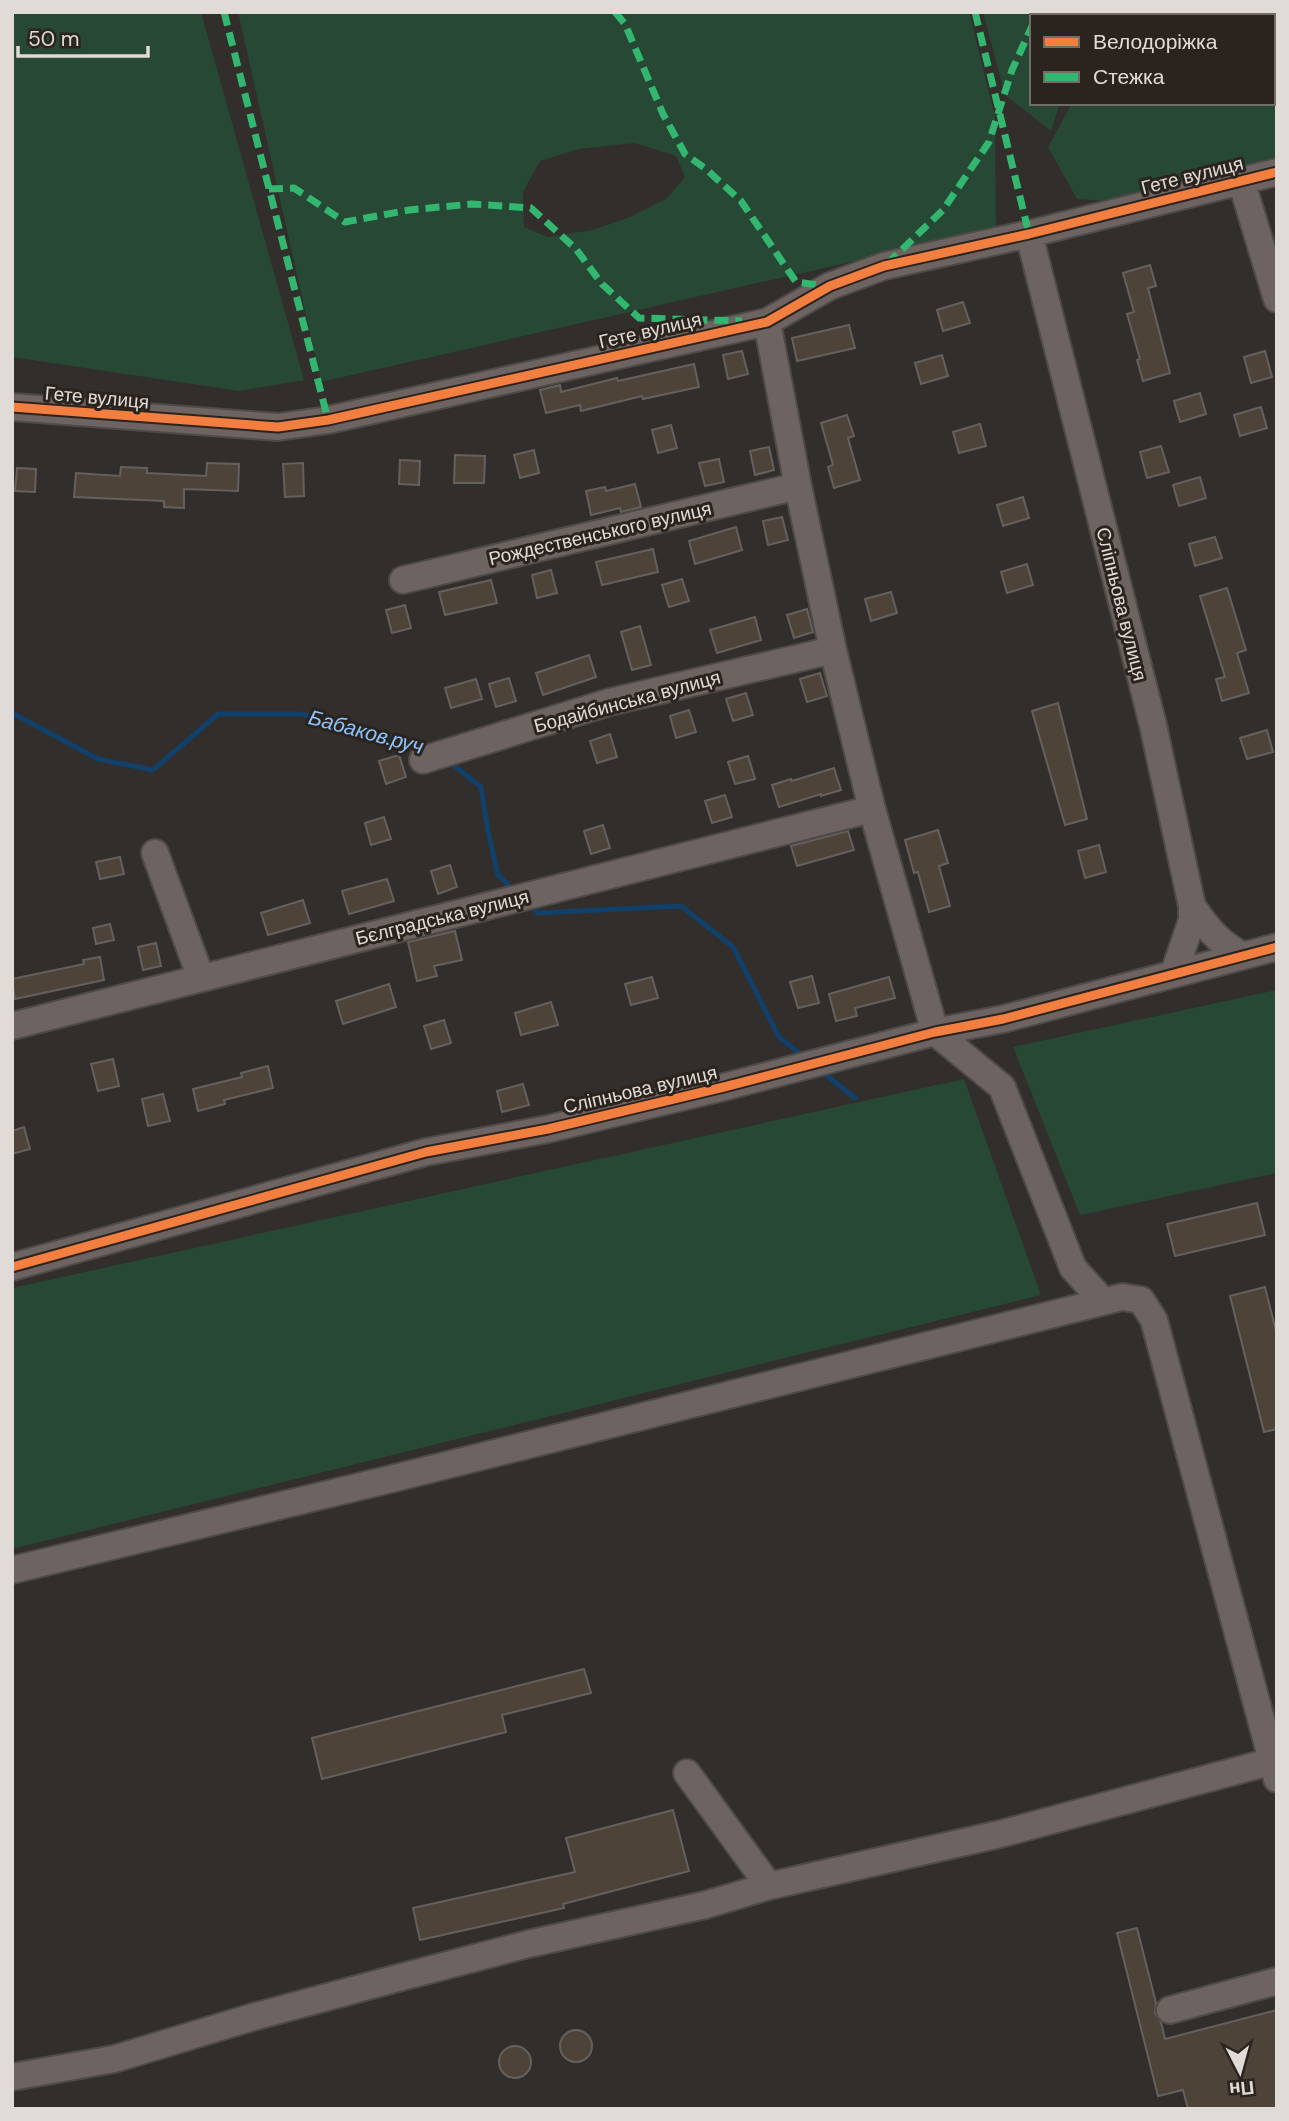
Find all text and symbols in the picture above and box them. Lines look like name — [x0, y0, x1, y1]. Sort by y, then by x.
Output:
scale bar — [18, 14, 147, 58]
legend — [1030, 14, 1275, 105]
text: 50 m — [28, 25, 79, 53]
text: Велодоріжка — [1093, 28, 1218, 56]
text: Стежка — [1093, 63, 1165, 91]
street label: Гете вулиця — [1138, 151, 1246, 200]
street label: Гете вулиця — [596, 307, 704, 354]
street label: Гете вулиця — [44, 380, 150, 415]
street label: Рождественського вулиця — [486, 496, 714, 571]
street label: Сліпньова вулиця — [1090, 525, 1153, 684]
street label: Бодайбинська вулиця — [531, 665, 723, 738]
water label: Бабаков.руч — [305, 703, 427, 761]
street label: Бєлградська вулиця — [353, 884, 531, 951]
street label: Сліпньова вулиця — [561, 1060, 720, 1119]
north arrow — [1205, 2037, 1275, 2107]
text: Пн — [1228, 2075, 1256, 2102]

